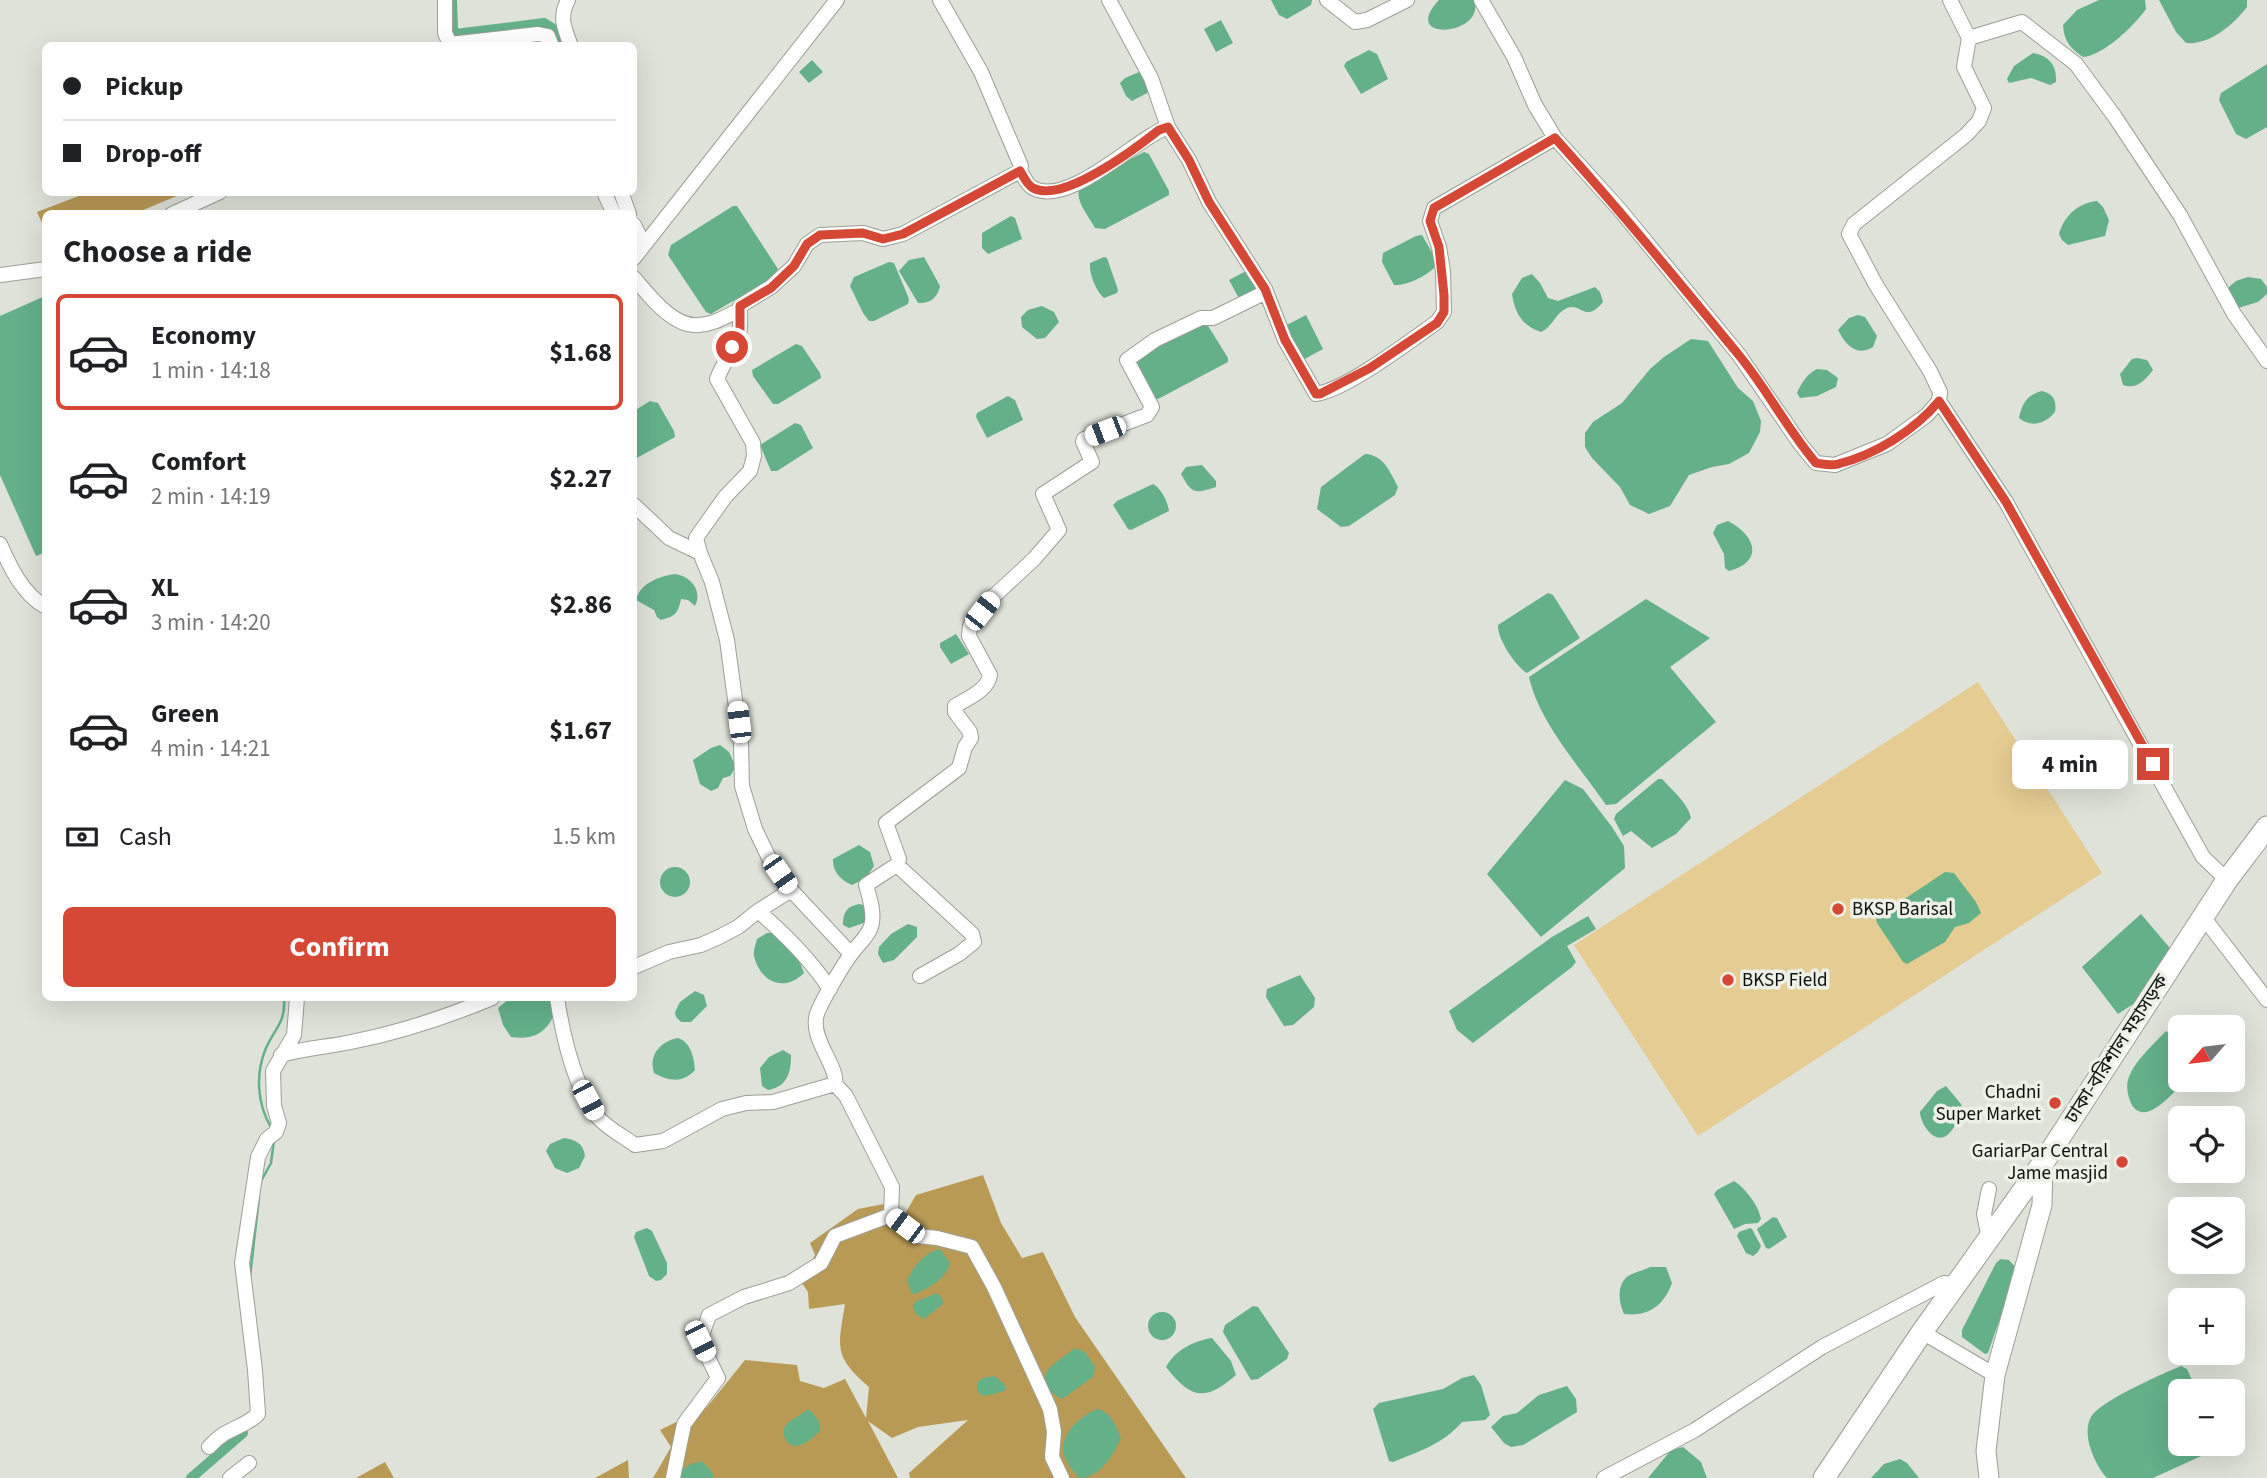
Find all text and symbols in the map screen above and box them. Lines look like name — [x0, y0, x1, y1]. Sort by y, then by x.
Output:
text: Pickup — [105, 68, 183, 105]
text: Drop-off — [105, 135, 201, 172]
text: Choose a ride — [63, 229, 252, 275]
text: Economy — [151, 317, 256, 354]
icon: car — [67, 321, 130, 384]
route start — [716, 331, 748, 363]
text: $1.68 — [549, 334, 612, 371]
text: 1 min · 14:18 — [151, 354, 271, 387]
car — [1082, 414, 1129, 448]
text: Comfort — [151, 443, 246, 480]
icon: car — [67, 447, 130, 510]
text: $2.27 — [549, 460, 612, 497]
text: 2 min · 14:19 — [151, 480, 271, 513]
text: XL — [151, 569, 179, 606]
icon: car — [67, 573, 130, 636]
text: $2.86 — [549, 586, 612, 623]
car — [961, 588, 1004, 634]
text: 3 min · 14:20 — [151, 606, 271, 639]
text: Green — [151, 695, 219, 732]
icon: car — [67, 699, 130, 762]
car — [727, 700, 752, 744]
text: $1.67 — [549, 712, 612, 749]
text: 4 min · 14:21 — [151, 732, 271, 765]
callout: 4 min — [2013, 740, 2128, 788]
text: 4 min — [2042, 748, 2098, 781]
route end — [2137, 748, 2169, 780]
icon: cash — [63, 818, 101, 856]
text: Cash — [119, 818, 172, 855]
text: 1.5 km — [552, 820, 616, 853]
car — [760, 851, 801, 897]
place label: BKSP Barisal — [1852, 896, 1953, 923]
marker: BKSP Barisal — [1830, 901, 1846, 917]
button: Confirm — [63, 907, 616, 987]
place label: BKSP Field — [1742, 967, 1828, 994]
street label: ঢাকা-বরিশাল মহাসড়ক — [2058, 969, 2176, 1130]
marker: BKSP Field — [1720, 972, 1736, 988]
north arrow — [2168, 1015, 2245, 1092]
map controls — [2168, 1015, 2245, 1456]
car — [569, 1077, 608, 1123]
place label: Chadni Super Market — [1935, 1079, 2042, 1128]
marker: Chadni Super Market — [2047, 1095, 2063, 1111]
button: locate — [2168, 1106, 2245, 1183]
place label: GariarPar Central Jame masjid — [1972, 1138, 2108, 1187]
marker: GariarPar Central Jame masjid — [2114, 1154, 2130, 1170]
button: layers — [2168, 1197, 2245, 1274]
car — [882, 1205, 929, 1247]
button: + — [2168, 1288, 2245, 1365]
car — [682, 1318, 719, 1364]
button: − — [2168, 1379, 2245, 1456]

